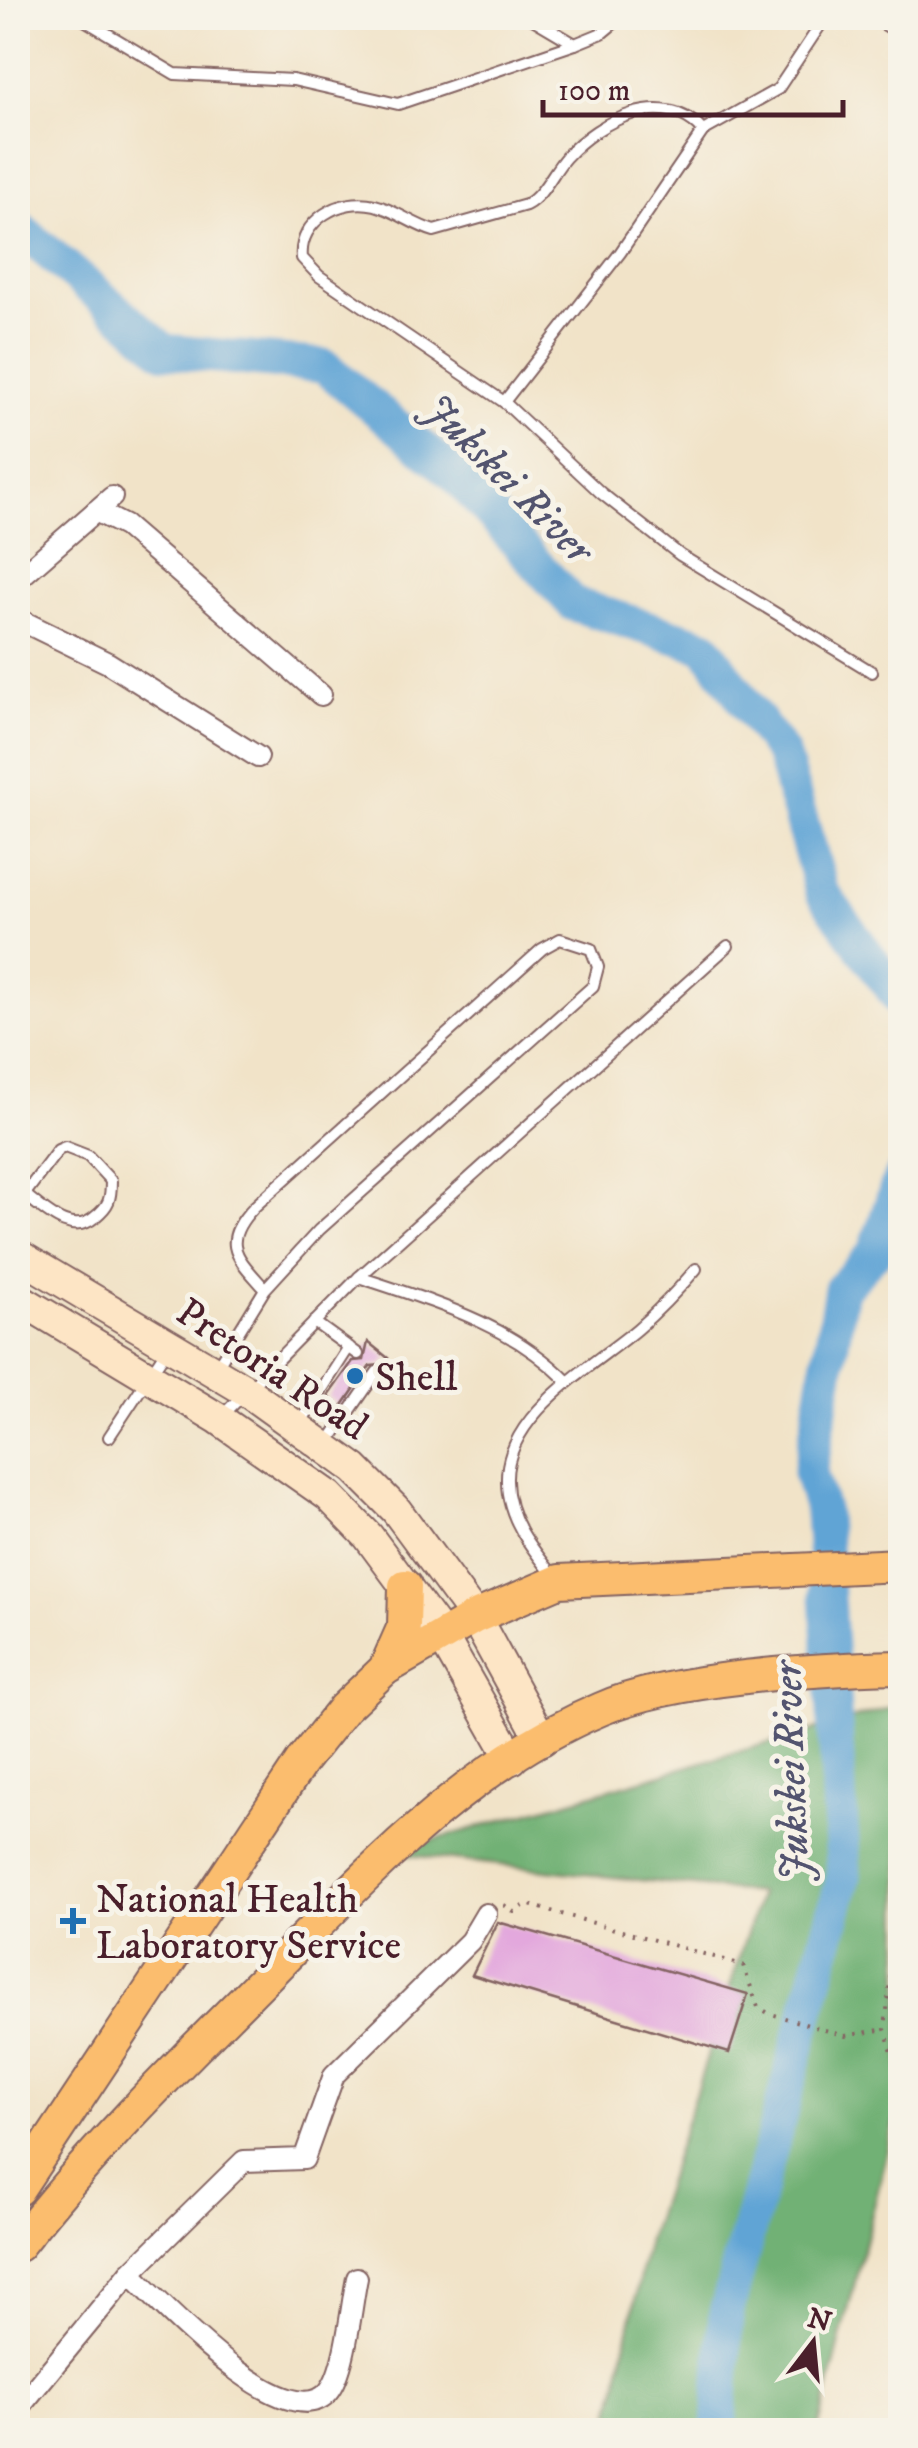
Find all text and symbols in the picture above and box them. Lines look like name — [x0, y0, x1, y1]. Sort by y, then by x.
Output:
scale bar — [543, 55, 843, 117]
text: 100 m — [558, 73, 630, 110]
water label: Jukskei River — [411, 383, 605, 578]
street label: Pretoria Road — [166, 1288, 377, 1453]
place label: Shell — [375, 1354, 457, 1404]
marker: Shell — [344, 1365, 366, 1387]
water label: Jukskei River — [762, 1658, 822, 1883]
place label: National Health Laboratory Service — [96, 1876, 401, 1972]
marker: National Health Laboratory Service — [60, 1908, 86, 1934]
north arrow — [763, 2293, 863, 2393]
text: N — [804, 2300, 835, 2340]

